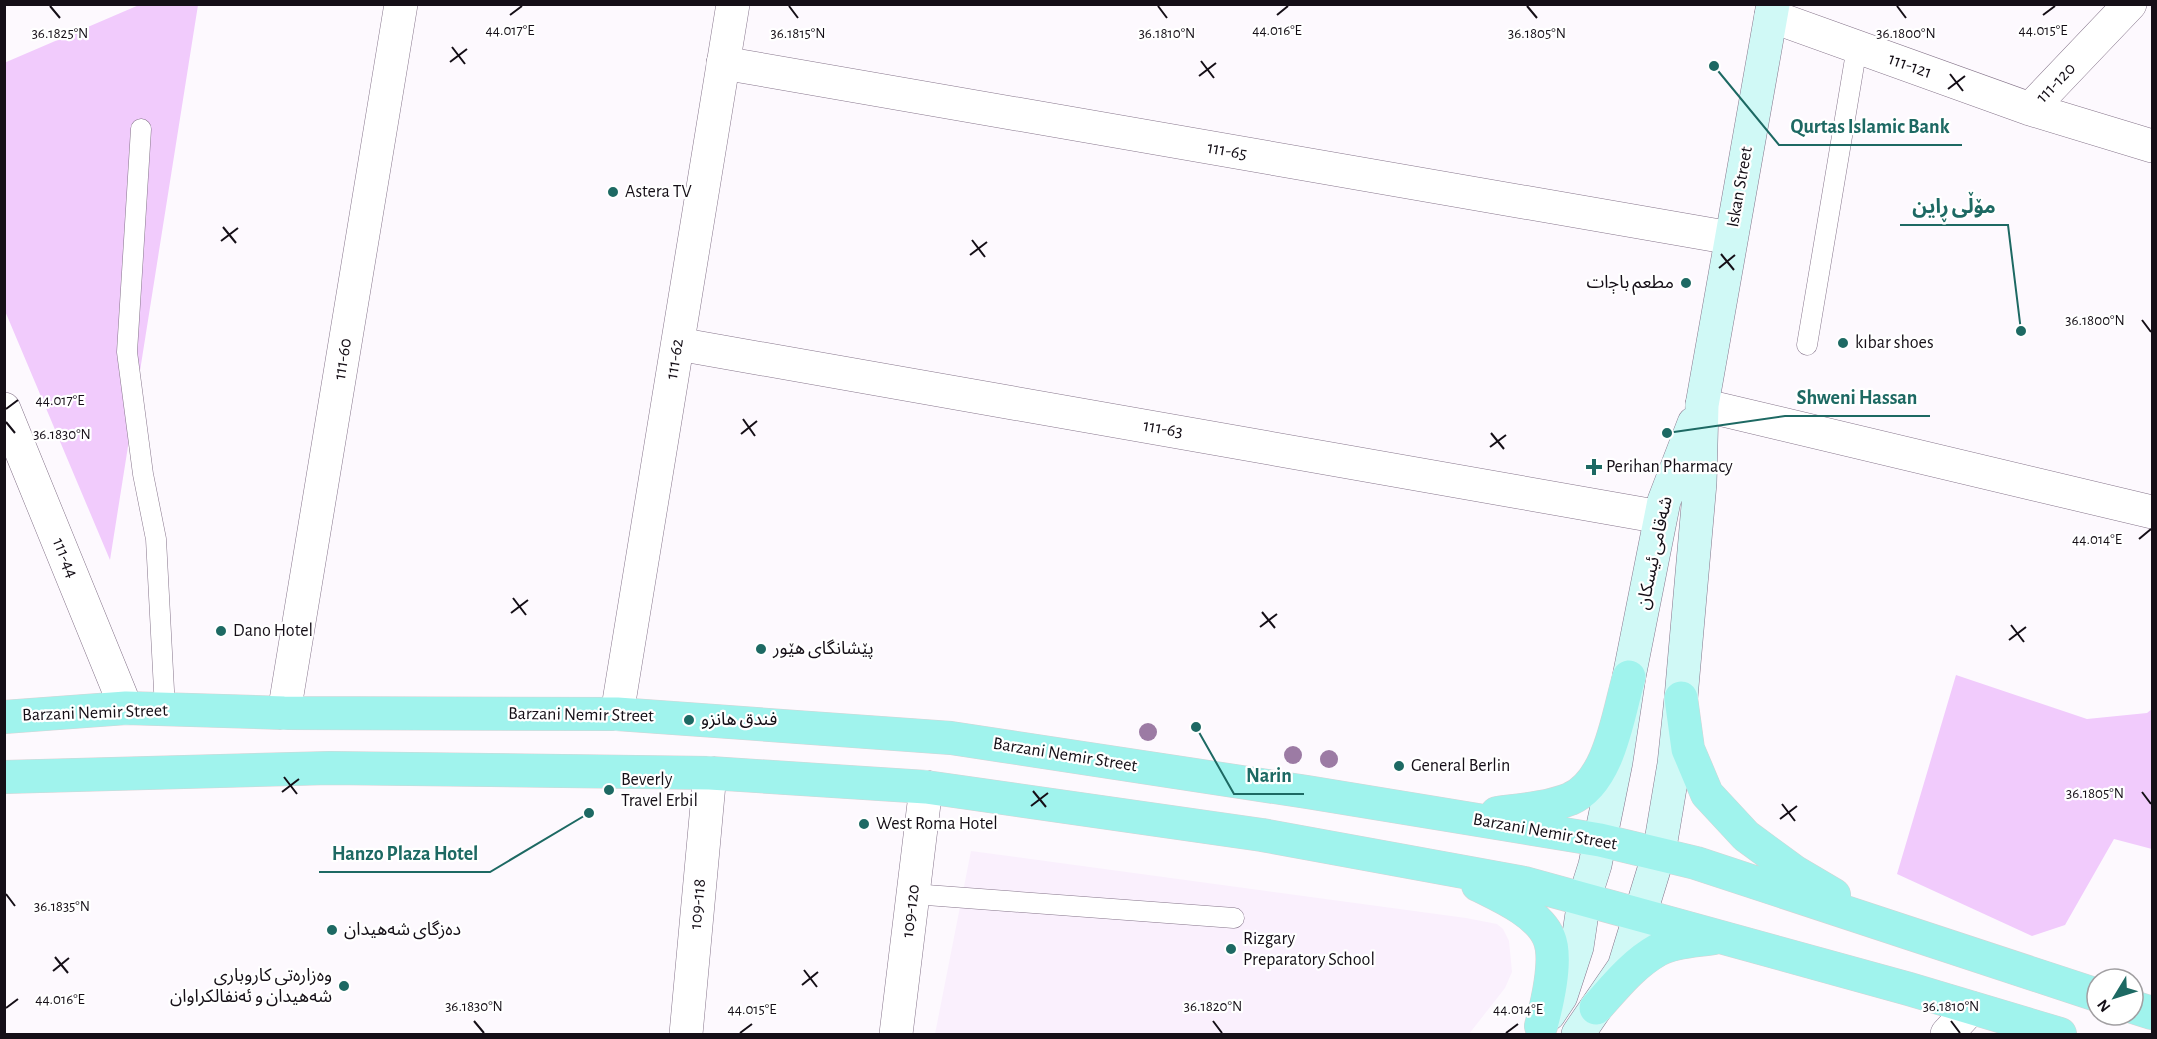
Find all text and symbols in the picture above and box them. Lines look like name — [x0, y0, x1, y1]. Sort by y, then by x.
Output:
text: 44.017°E — [486, 23, 534, 38]
text: 44.016°E — [1252, 23, 1302, 38]
text: 44.015°E — [2019, 23, 2067, 38]
text: 36.1825°N — [32, 26, 88, 41]
text: 36.1815°N — [770, 26, 826, 41]
text: 36.1810°N — [1139, 26, 1195, 41]
text: 36.1805°N — [1508, 26, 1566, 41]
text: 36.1800°N — [1876, 26, 1936, 41]
street label: 111-121 — [1886, 50, 1934, 82]
street label: 111-120 — [2033, 59, 2079, 107]
callout: Qurtas Islamic Bank — [1779, 107, 1962, 145]
text: Qurtas Islamic Bank — [1790, 117, 1950, 138]
street label: 111-65 — [1206, 139, 1248, 163]
street label: Iskan Street — [1724, 145, 1756, 229]
place label: Astera TV — [625, 183, 693, 201]
marker: Astera TV — [606, 185, 620, 199]
callout: مۆڵی ڕاین — [1900, 187, 2008, 225]
text: مۆڵی ڕاین — [1912, 191, 1996, 223]
place label: مطعم باﭴات — [1586, 274, 1674, 295]
marker: مطعم باﭴات — [1679, 276, 1693, 290]
text: 36.1800°N — [2065, 313, 2125, 328]
place label: kıbar shoes — [1855, 334, 1934, 352]
marker: kıbar shoes — [1836, 336, 1850, 350]
street label: 111-60 — [331, 337, 355, 381]
street label: 111-62 — [663, 337, 687, 381]
callout: Shweni Hassan — [1785, 378, 1930, 416]
text: Shweni Hassan — [1797, 388, 1917, 408]
text: 44.017°E — [36, 393, 84, 408]
street label: 111-63 — [1142, 417, 1184, 441]
text: 36.1830°N — [33, 427, 91, 442]
place label: Perihan Pharmacy — [1606, 458, 1733, 476]
marker: Perihan Pharmacy — [1587, 460, 1601, 474]
street label: شەقامی ئیسکان — [1634, 495, 1677, 612]
text: 44.014°E — [2072, 532, 2122, 547]
street label: 111-44 — [49, 535, 81, 581]
place label: Dano Hotel — [233, 622, 313, 640]
marker: Dano Hotel — [214, 624, 228, 638]
place label: پێشانگای هێور — [772, 639, 874, 659]
marker: پێشانگای هێور — [754, 642, 768, 656]
street label: Barzani Nemir Street — [22, 701, 168, 725]
street label: Barzani Nemir Street — [508, 705, 654, 725]
place label: فندق هانزو — [701, 711, 777, 730]
marker: فندق هانزو — [682, 713, 696, 727]
street label: Barzani Nemir Street — [992, 735, 1139, 775]
callout: Narin — [1234, 756, 1304, 794]
place label: General Berlin — [1411, 757, 1510, 775]
marker: General Berlin — [1392, 759, 1406, 773]
text: Narin — [1246, 766, 1292, 786]
place label: Beverly Travel Erbil — [621, 771, 698, 810]
marker: Beverly Travel Erbil — [602, 783, 616, 797]
text: 36.1805°N — [2066, 786, 2124, 801]
street label: Barzani Nemir Street — [1472, 810, 1619, 854]
place label: West Roma Hotel — [876, 815, 998, 833]
marker: West Roma Hotel — [857, 817, 871, 831]
callout: Hanzo Plaza Hotel — [319, 834, 490, 872]
text: Hanzo Plaza Hotel — [332, 844, 478, 864]
street label: 109-118 — [687, 878, 709, 930]
street label: 109-120 — [899, 883, 923, 939]
text: 36.1835°N — [34, 899, 90, 914]
place label: دەزگای شەھیدان — [344, 920, 461, 940]
marker: دەزگای شەھیدان — [325, 923, 339, 937]
place label: Rizgary Preparatory School — [1243, 930, 1375, 969]
marker: Rizgary Preparatory School — [1224, 942, 1238, 956]
place label: وەزارەتی کاروباری شەهیدان و ئەنفالکراوان — [170, 967, 332, 1007]
north arrow — [2085, 967, 2145, 1027]
marker: وەزارەتی کاروباری شەهیدان و ئەنفالکراوان — [337, 979, 351, 993]
text: 44.016°E — [35, 992, 85, 1007]
text: N — [2094, 996, 2114, 1015]
text: 36.1830°N — [445, 999, 503, 1014]
text: 36.1820°N — [1184, 999, 1242, 1014]
text: 36.1810°N — [1923, 999, 1979, 1014]
text: 44.015°E — [728, 1002, 776, 1017]
text: 44.014°E — [1493, 1002, 1543, 1017]

